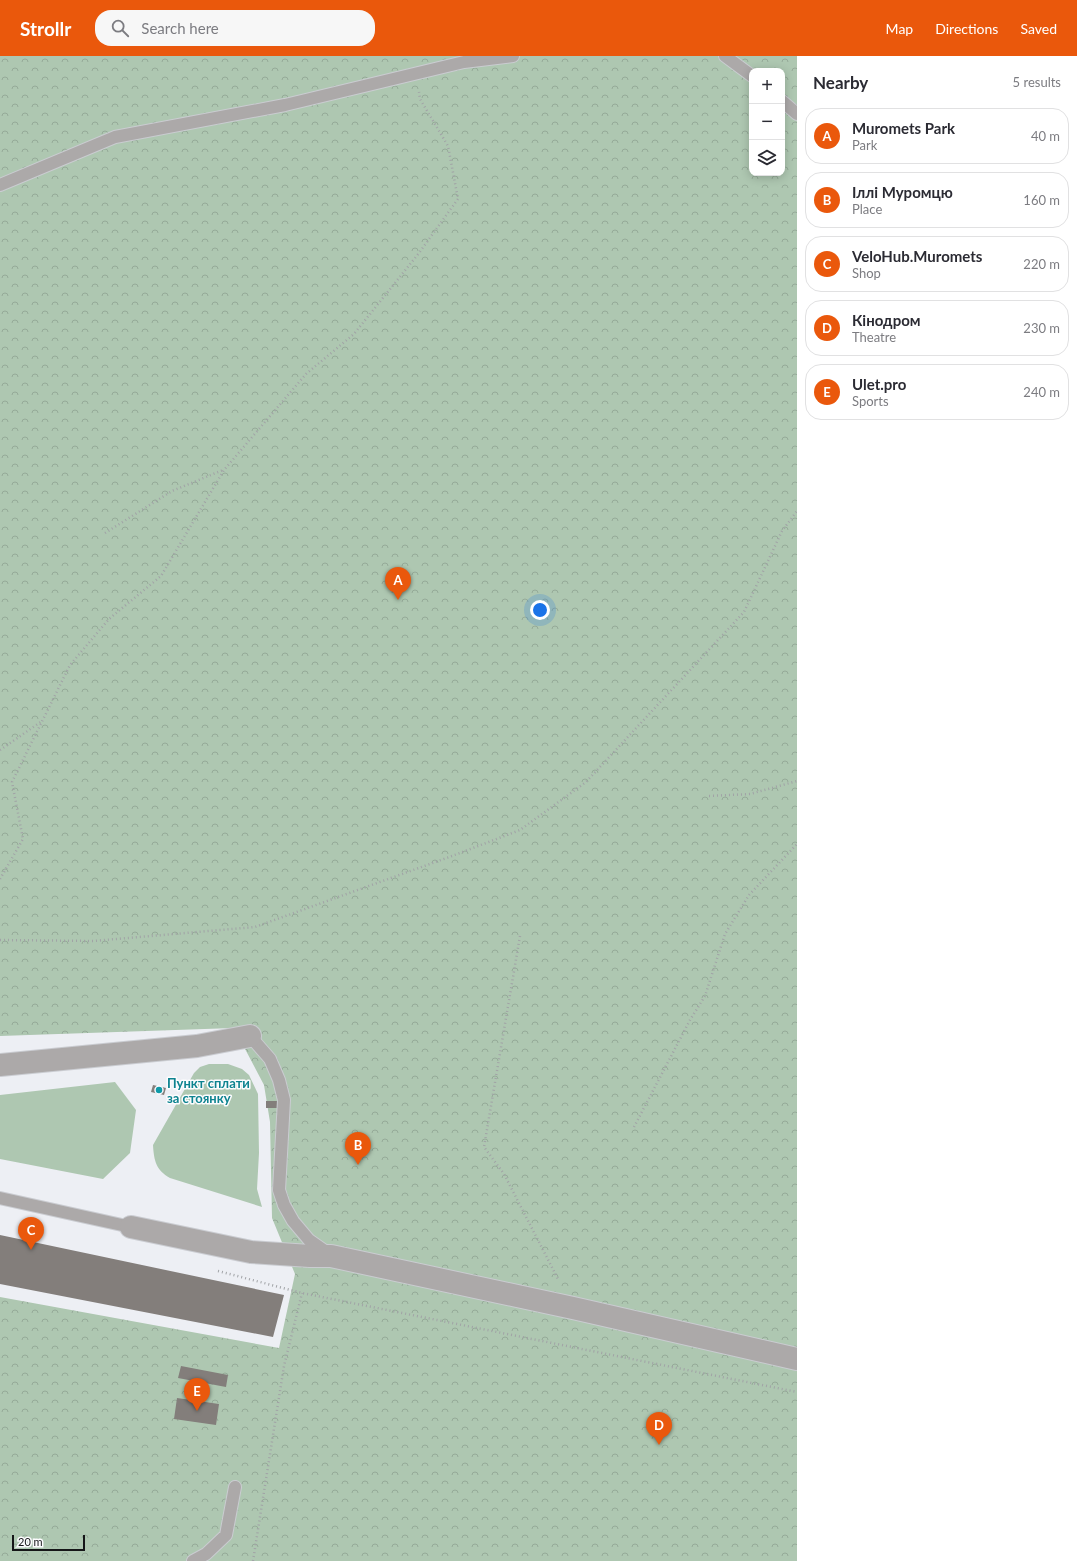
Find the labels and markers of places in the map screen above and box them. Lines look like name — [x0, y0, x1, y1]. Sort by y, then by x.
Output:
pin: A — [385, 567, 411, 600]
place label: Пункт сплати за стоянку — [167, 1075, 250, 1106]
marker: Пункт сплати за стоянку — [154, 1085, 164, 1095]
pin: B — [345, 1132, 371, 1165]
pin: C — [18, 1217, 44, 1250]
pin: E — [184, 1378, 210, 1411]
pin: D — [646, 1412, 672, 1445]

